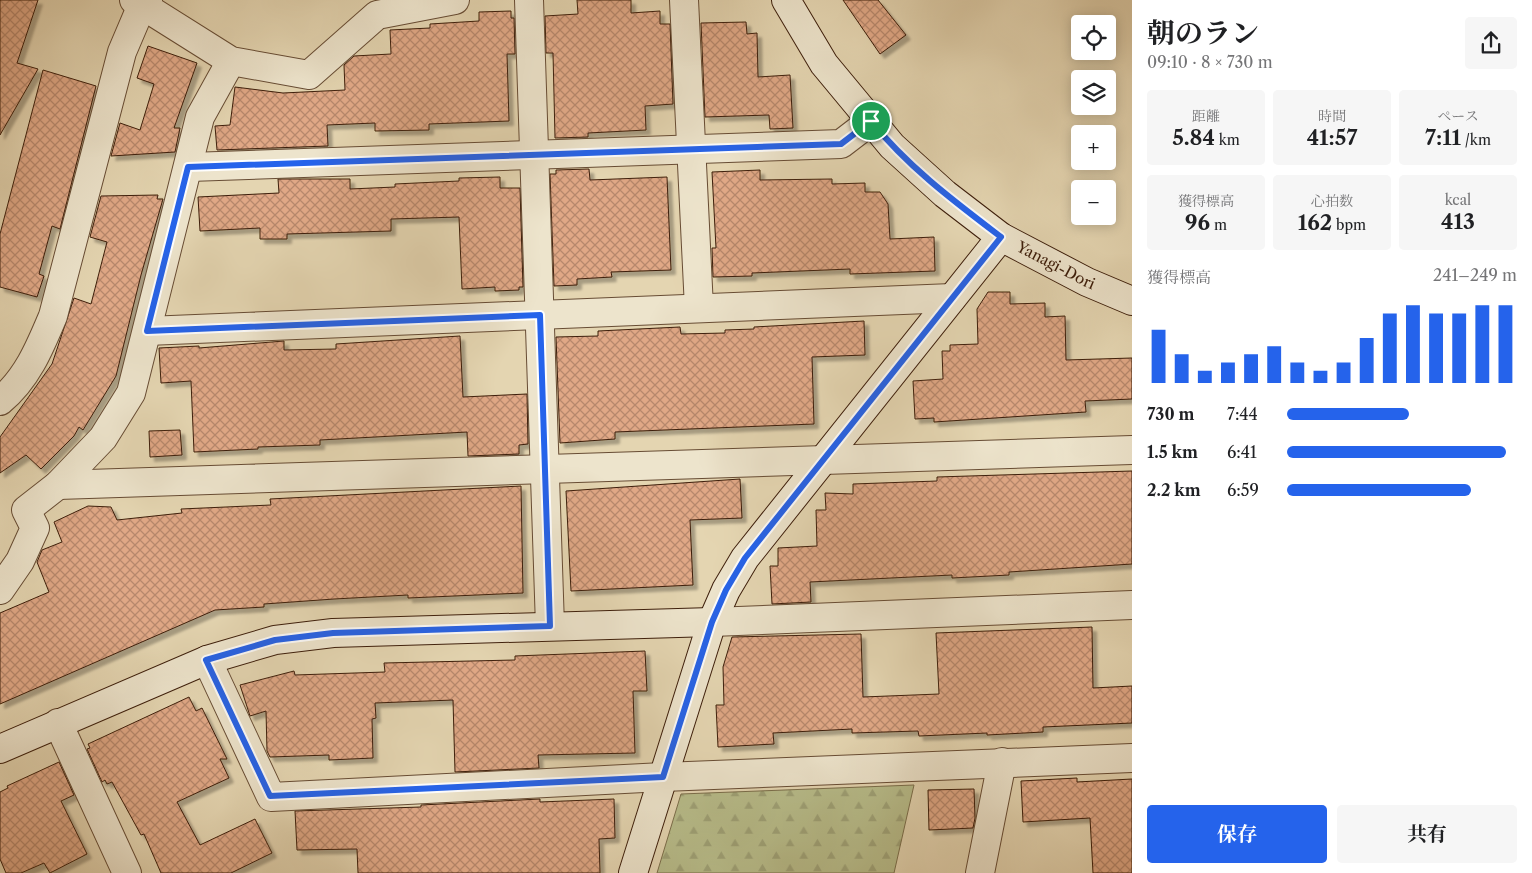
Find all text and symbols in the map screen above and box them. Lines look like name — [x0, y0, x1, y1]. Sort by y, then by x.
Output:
map controls — [1071, 15, 1116, 225]
button: locate — [1071, 15, 1116, 60]
text: 朝のラン — [1147, 16, 1259, 50]
button: share — [1465, 17, 1517, 69]
text: 09:10 · 8 × 730 m — [1147, 52, 1273, 72]
button: layers — [1071, 70, 1116, 115]
pin — [850, 100, 892, 142]
icon: arrive — [857, 107, 885, 135]
text: 距離 — [1192, 107, 1220, 125]
text: 時間 — [1318, 107, 1346, 125]
text: ペース — [1437, 107, 1479, 125]
button: + — [1071, 125, 1116, 170]
text: 5.84 — [1172, 125, 1215, 150]
text: 41:57 — [1307, 125, 1357, 150]
text: 7:11 — [1425, 125, 1461, 150]
text: km — [1215, 131, 1240, 149]
text: /km — [1461, 131, 1491, 149]
button: − — [1071, 180, 1116, 225]
text: kcal — [1445, 191, 1471, 209]
text: 獲得標高 — [1178, 192, 1234, 210]
text: 心拍数 — [1311, 192, 1353, 210]
text: 413 — [1441, 209, 1475, 234]
text: 96 — [1185, 210, 1210, 235]
text: 162 — [1298, 210, 1332, 235]
text: m — [1210, 216, 1227, 234]
text: bpm — [1332, 216, 1366, 234]
street label: Yanagi-Dori — [1013, 236, 1099, 294]
text: 241–249 m — [1433, 265, 1517, 285]
text: 獲得標高 — [1147, 267, 1211, 287]
text: 730 m — [1147, 404, 1195, 424]
text: 7:44 — [1227, 404, 1258, 424]
text: 1.5 km — [1147, 442, 1198, 462]
text: 6:41 — [1227, 442, 1257, 462]
text: 2.2 km — [1147, 480, 1201, 500]
text: 6:59 — [1227, 480, 1259, 500]
button: 保存 — [1147, 805, 1327, 863]
button: 共有 — [1337, 805, 1517, 863]

